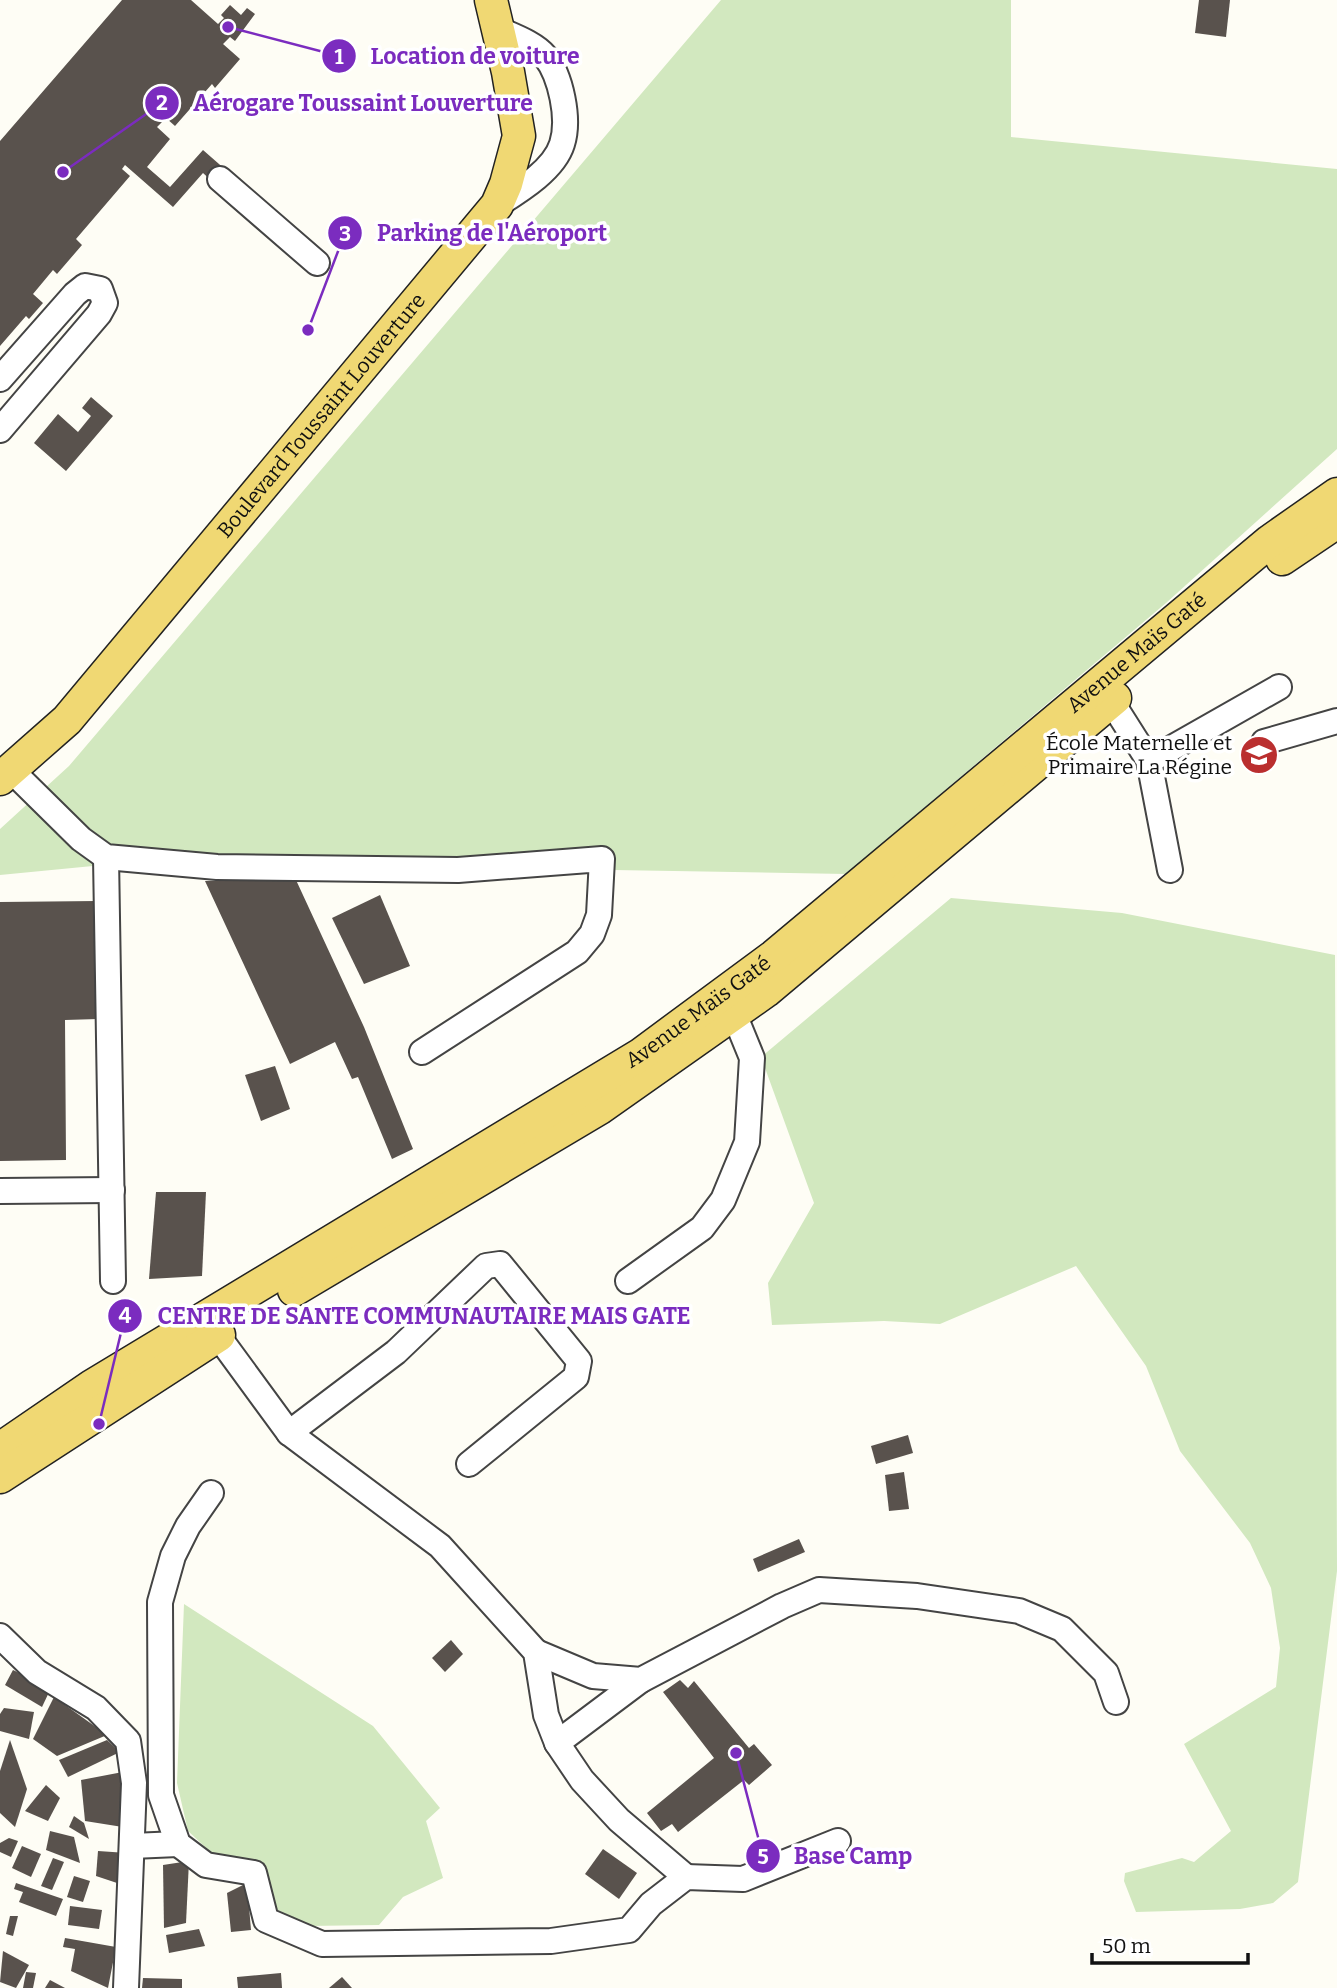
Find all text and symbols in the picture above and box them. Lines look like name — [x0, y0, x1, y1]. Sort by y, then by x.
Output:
callout: Location de voiture — [322, 34, 594, 78]
text: Location de voiture — [370, 42, 580, 70]
text: 1 — [334, 44, 344, 70]
callout: Aérogare Toussaint Louverture — [144, 81, 547, 125]
text: Aérogare Toussaint Louverture — [193, 89, 533, 117]
text: 2 — [156, 90, 168, 116]
callout: Parking de l'Aéroport — [328, 211, 621, 255]
text: Parking de l'Aéroport — [377, 219, 607, 247]
text: 3 — [339, 221, 351, 247]
street label: Boulevard Toussaint Louverture — [212, 288, 431, 543]
street label: Avenue Maïs Gaté — [1061, 587, 1212, 718]
place label: École Maternelle et Primaire La Régine — [1046, 730, 1232, 780]
school or university icon: École Maternelle et Primaire La Régine — [1238, 734, 1280, 776]
street label: Avenue Maïs Gaté — [621, 950, 776, 1074]
callout: CENTRE DE SANTE COMMUNAUTAIRE MAIS GATE — [108, 1294, 704, 1338]
text: CENTRE DE SANTE COMMUNAUTAIRE MAIS GATE — [157, 1302, 691, 1330]
text: 4 — [119, 1303, 132, 1329]
callout: Base Camp — [745, 1834, 927, 1878]
text: Base Camp — [794, 1842, 912, 1870]
text: 5 — [757, 1844, 769, 1870]
scale bar — [1092, 1922, 1248, 1966]
text: 50 m — [1102, 1933, 1151, 1959]

